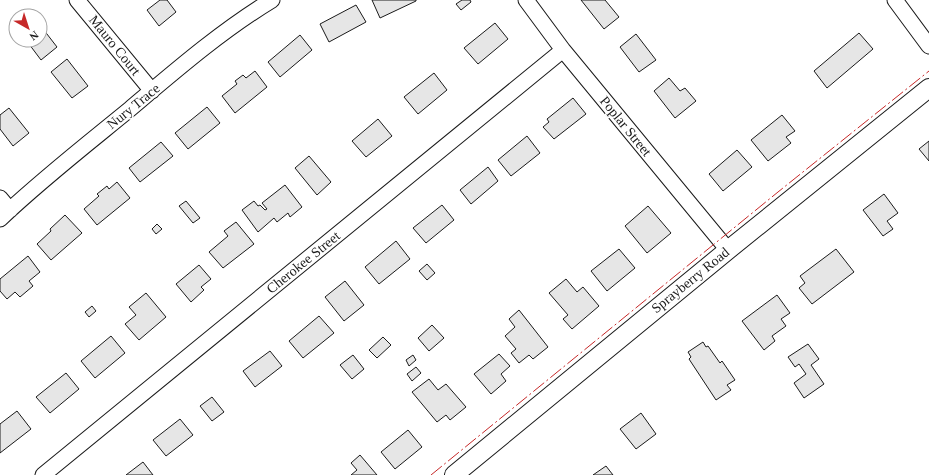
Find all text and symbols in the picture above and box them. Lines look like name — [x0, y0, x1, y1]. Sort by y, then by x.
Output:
north arrow — [8, 8, 48, 48]
street label: Mauro Court — [86, 12, 143, 78]
text: N — [27, 29, 41, 43]
street label: Nury Trace — [104, 81, 163, 132]
street label: Poplar Street — [597, 93, 654, 159]
street label: Cherokee Street — [264, 228, 343, 296]
street label: Sprayberry Road — [649, 245, 732, 316]

